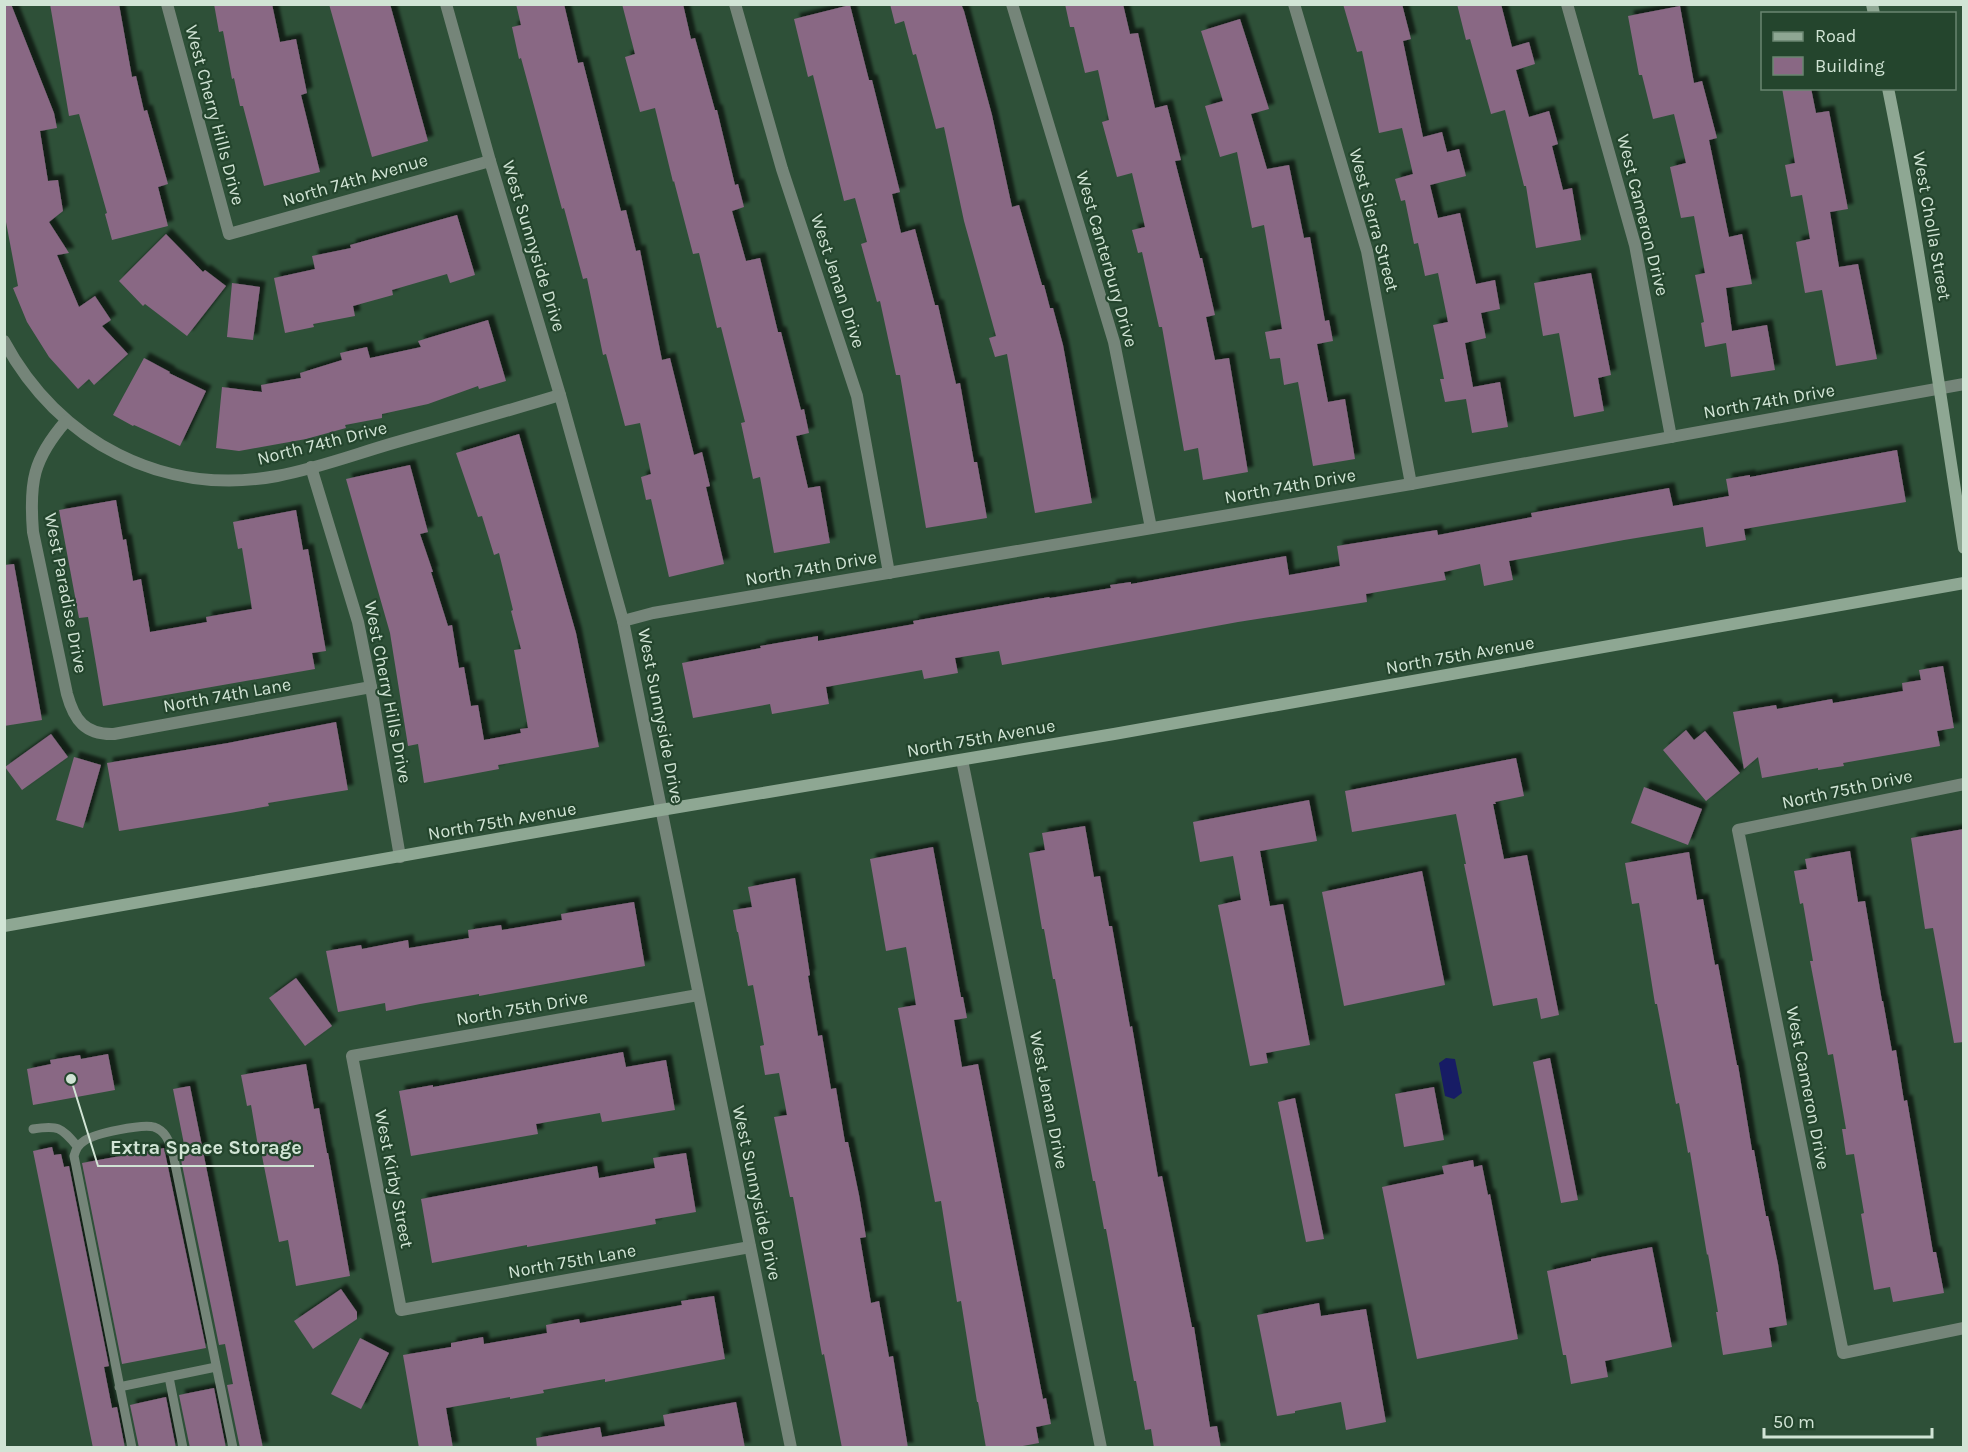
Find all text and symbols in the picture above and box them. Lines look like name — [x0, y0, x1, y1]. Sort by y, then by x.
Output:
legend — [1761, 12, 1956, 90]
street label: West Cherry Hills Drive — [180, 23, 250, 207]
text: Road — [1815, 25, 1856, 47]
text: Building — [1815, 55, 1885, 77]
street label: West Cameron Drive — [1612, 132, 1674, 298]
street label: West Sierra Street — [1344, 146, 1404, 294]
street label: North 74th Avenue — [280, 149, 430, 211]
street label: West Cholla Street — [1908, 150, 1956, 302]
street label: West Sunnyside Drive — [497, 158, 571, 334]
street label: West Canterbury Drive — [1071, 168, 1143, 350]
street label: West Jenan Drive — [806, 211, 870, 351]
street label: North 74th Drive — [1702, 379, 1836, 423]
street label: North 74th Drive — [255, 416, 389, 470]
street label: North 74th Drive — [1223, 464, 1357, 508]
street label: West Paradise Drive — [40, 511, 92, 675]
street label: North 74th Drive — [744, 546, 878, 590]
street label: West Cherry Hills Drive — [360, 599, 416, 785]
street label: West Sunnyside Drive — [633, 626, 689, 806]
street label: North 75th Avenue — [1384, 631, 1536, 679]
street label: North 74th Lane — [161, 673, 293, 717]
street label: North 75th Avenue — [905, 714, 1057, 762]
street label: North 75th Drive — [1780, 764, 1914, 814]
street label: North 75th Avenue — [426, 797, 578, 845]
street label: North 75th Drive — [455, 986, 589, 1030]
street label: West Cameron Drive — [1781, 1005, 1835, 1171]
street label: West Jenan Drive — [1025, 1029, 1073, 1171]
street label: West Sunnyside Drive — [728, 1104, 786, 1282]
street label: West Kirby Street — [370, 1108, 418, 1250]
callout: Extra Space Storage — [98, 1128, 314, 1166]
text: Extra Space Storage — [110, 1136, 302, 1159]
street label: North 75th Lane — [506, 1239, 638, 1283]
scale bar — [1764, 1401, 1932, 1439]
text: 50 m — [1773, 1411, 1815, 1433]

